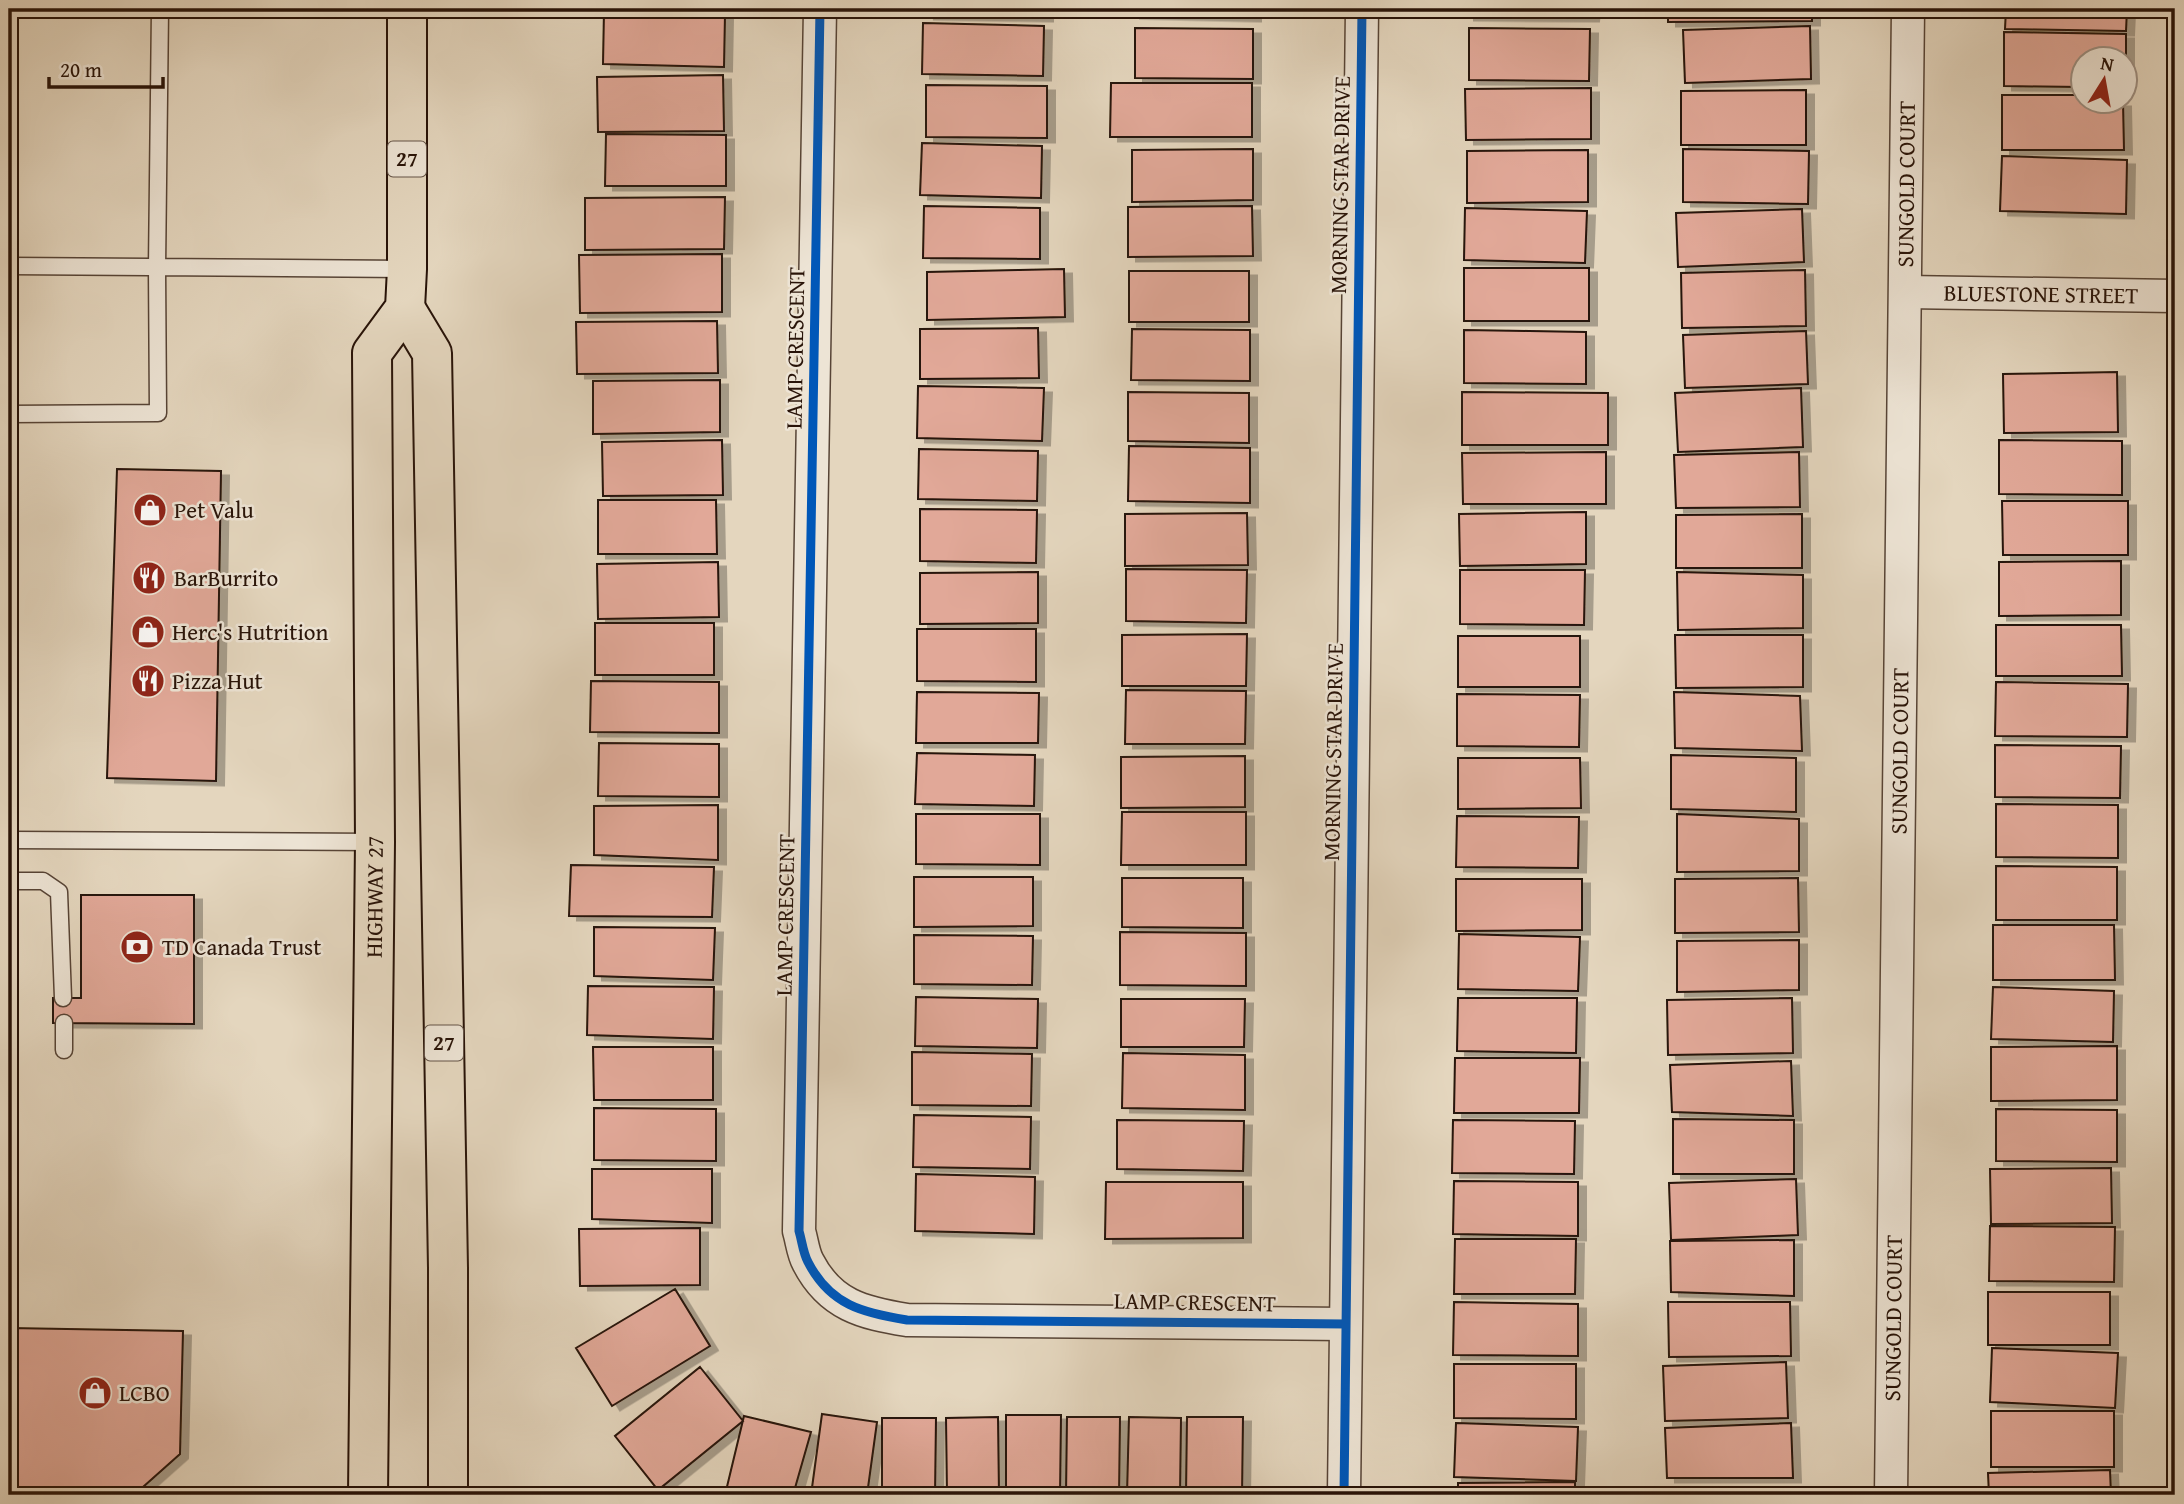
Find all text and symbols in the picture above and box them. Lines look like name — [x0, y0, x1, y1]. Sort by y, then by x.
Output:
scale bar — [49, 46, 163, 90]
north arrow — [2068, 46, 2138, 116]
text: N — [2098, 48, 2116, 78]
text: 20 m — [60, 54, 102, 85]
street label: MORNING STAR DRIVE — [1321, 76, 1358, 294]
street label: SUNGOLD COURT — [1888, 101, 1923, 268]
road number: 27 — [388, 142, 426, 176]
street label: LAMP CRESCENT — [777, 267, 812, 429]
street label: BLUESTONE STREET — [1943, 276, 2139, 311]
shop icon: Pet Valu — [131, 491, 169, 529]
place label: Pet Valu — [174, 493, 254, 526]
restaurant icon: BarBurrito — [130, 559, 168, 597]
place label: BarBurrito — [174, 561, 278, 594]
shop icon: Herc's Hutrition — [129, 613, 167, 651]
place label: Herc's Hutrition — [172, 615, 329, 648]
street label: MORNING STAR DRIVE — [1314, 643, 1351, 861]
restaurant icon: Pizza Hut — [129, 662, 167, 700]
place label: Pizza Hut — [172, 664, 263, 697]
street label: SUNGOLD COURT — [1882, 667, 1916, 835]
street label: LAMP CRESCENT — [767, 834, 802, 996]
street label: HIGHWAY 27 — [357, 836, 391, 958]
bank icon: TD Canada Trust — [118, 928, 156, 966]
place label: TD Canada Trust — [162, 930, 321, 963]
road number: 27 — [425, 1026, 463, 1060]
street label: SUNGOLD COURT — [1875, 1234, 1910, 1401]
street label: LAMP CRESCENT — [1114, 1284, 1276, 1319]
shop icon: LCBO — [76, 1374, 114, 1412]
place label: LCBO — [119, 1376, 170, 1409]

